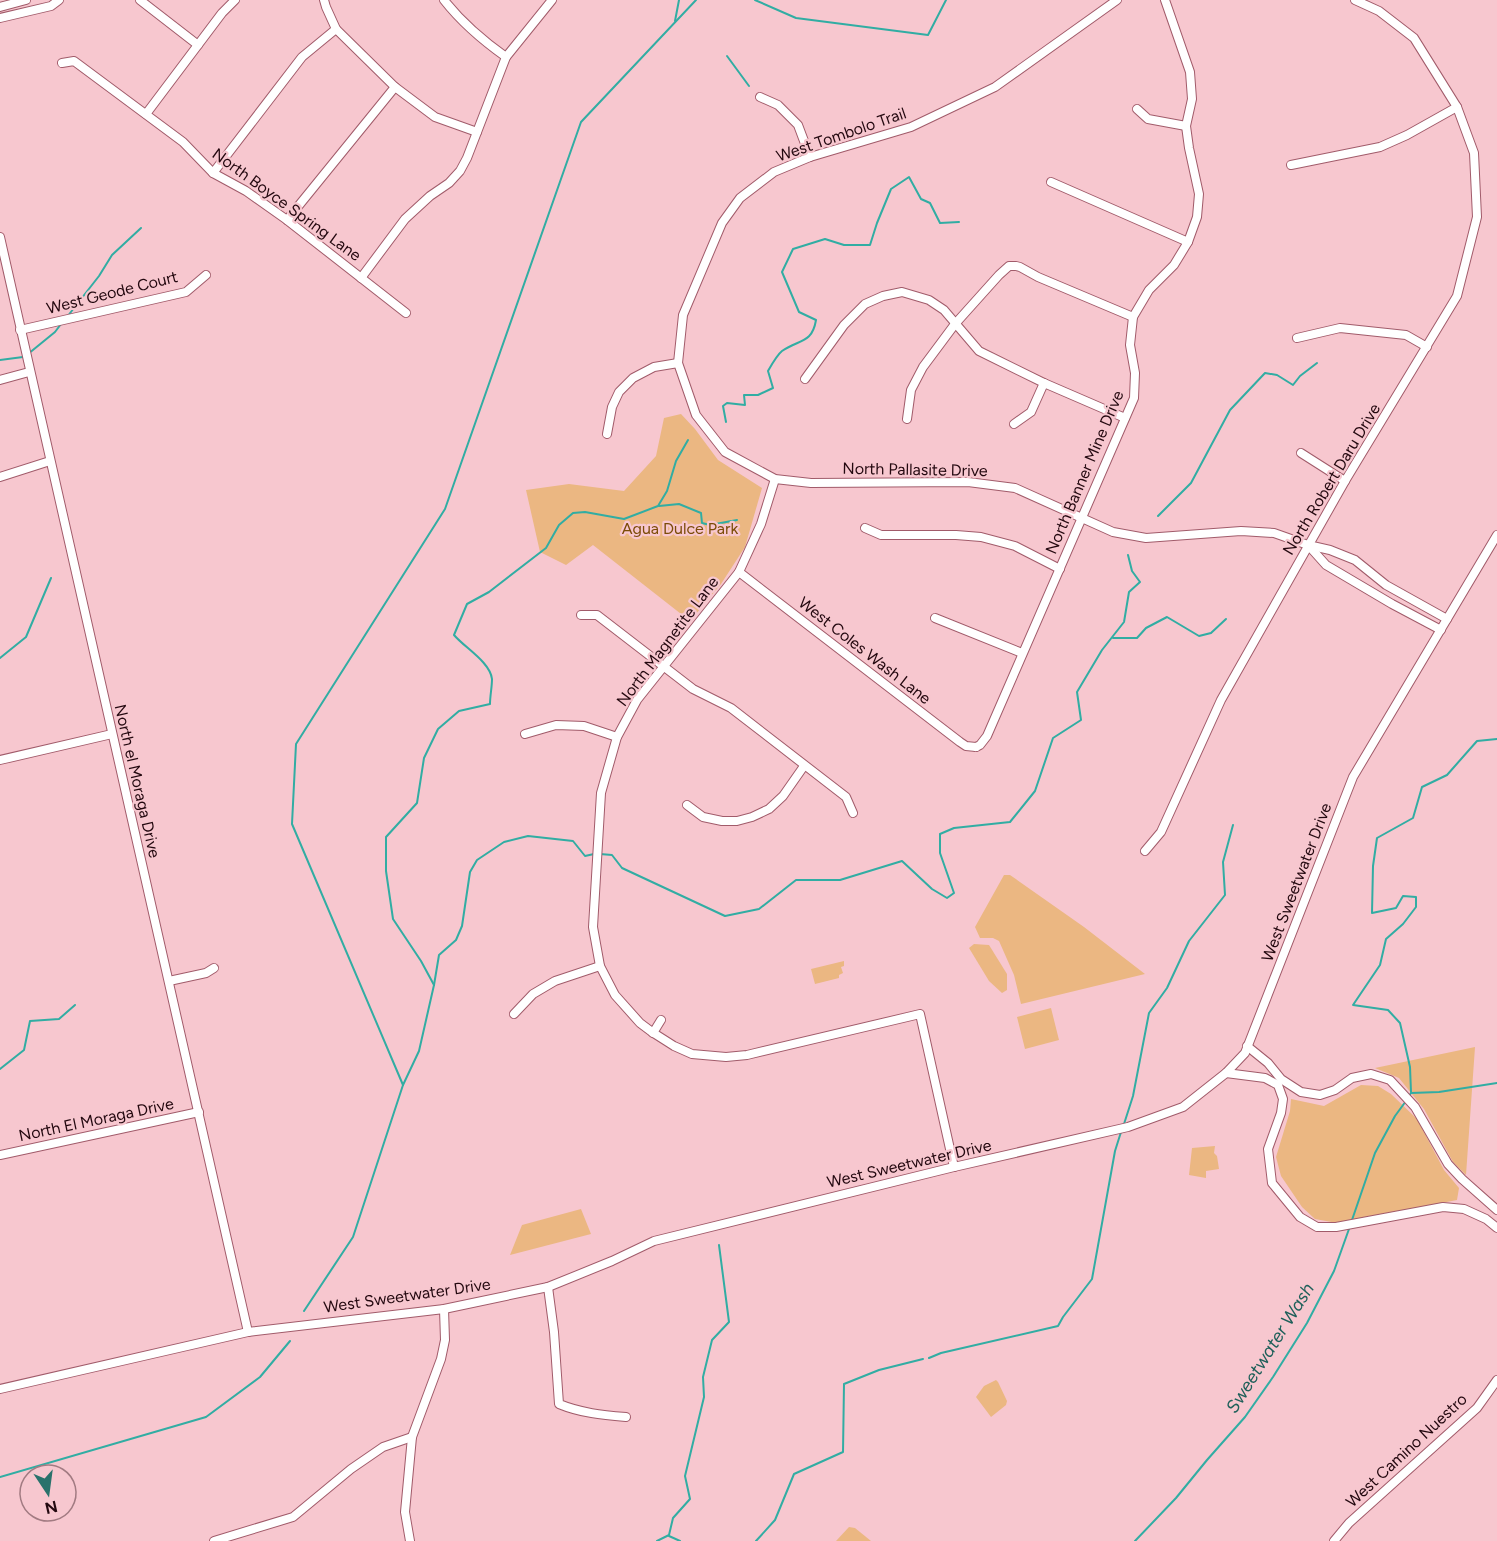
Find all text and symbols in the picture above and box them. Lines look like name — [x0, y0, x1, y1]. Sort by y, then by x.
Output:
street label: West Tombolo Trail — [774, 103, 909, 166]
street label: North Boyce Spring Lane — [209, 144, 365, 265]
street label: West Geode Court — [45, 267, 180, 318]
street label: North Banner Mine Drive — [1041, 387, 1128, 557]
street label: North Robert Daru Drive — [1279, 400, 1384, 558]
street label: North Pallasite Drive — [842, 459, 988, 480]
park label: Agua Dulce Park — [622, 519, 738, 538]
street label: North Magnetite Lane — [612, 573, 722, 710]
street label: West Coles Wash Lane — [795, 593, 935, 708]
street label: North el Moraga Drive — [111, 702, 164, 860]
street label: West Sweetwater Drive — [1257, 800, 1336, 964]
street label: North El Moraga Drive — [17, 1094, 176, 1145]
street label: West Sweetwater Drive — [825, 1135, 993, 1192]
street label: West Sweetwater Drive — [322, 1274, 492, 1317]
water label: Sweetwater Wash — [1221, 1279, 1319, 1417]
street label: West Camino Nuestro — [1342, 1389, 1471, 1511]
north arrow — [18, 1463, 78, 1523]
text: N — [43, 1496, 59, 1518]

